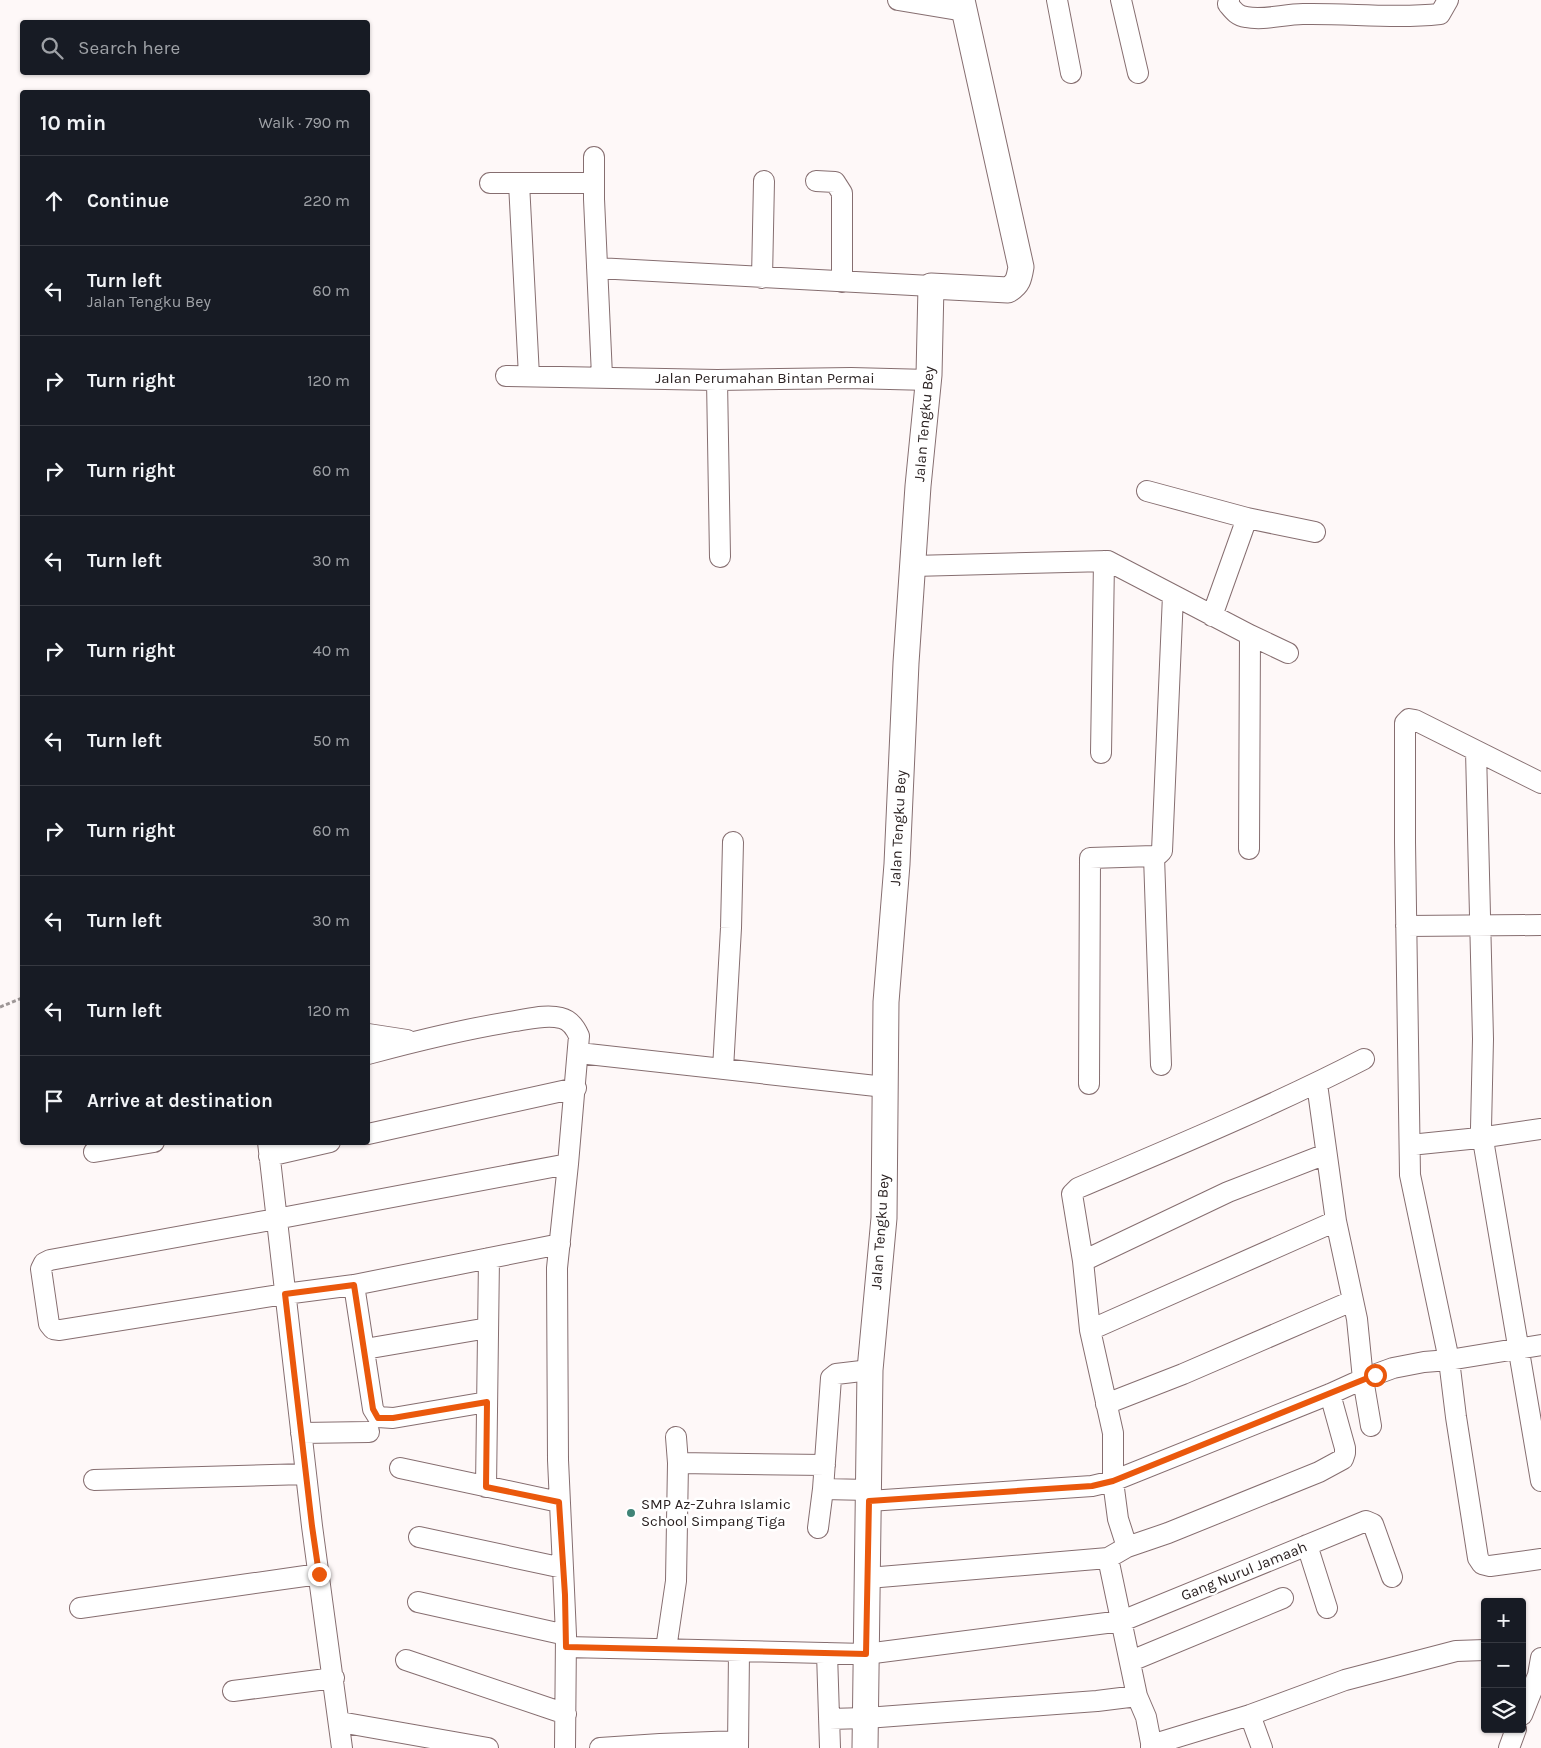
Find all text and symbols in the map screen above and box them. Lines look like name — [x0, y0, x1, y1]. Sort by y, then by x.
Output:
search box — [20, 20, 370, 75]
icon: search — [38, 34, 66, 62]
text: Search here — [78, 37, 180, 59]
text: 10 min — [40, 111, 106, 135]
text: Walk · 790 m — [258, 113, 350, 132]
icon: ahead — [40, 187, 68, 215]
text: Continue — [87, 190, 169, 212]
text: 220 m — [303, 191, 350, 210]
text: Turn left — [87, 270, 162, 292]
icon: left — [40, 277, 68, 305]
text: 60 m — [313, 281, 350, 300]
text: Jalan Tengku Bey — [87, 292, 211, 311]
street label: Jalan Tengku Bey — [910, 365, 938, 483]
icon: right — [40, 367, 68, 395]
street label: Jalan Perumahan Bintan Permai — [655, 369, 875, 387]
text: Turn right — [87, 370, 176, 392]
text: 120 m — [307, 371, 350, 390]
icon: right — [40, 457, 68, 485]
text: Turn right — [87, 460, 176, 482]
text: 60 m — [313, 461, 350, 480]
icon: left — [40, 547, 68, 575]
text: Turn left — [87, 550, 162, 572]
text: 30 m — [312, 551, 350, 570]
icon: right — [40, 637, 68, 665]
text: Turn right — [87, 640, 176, 662]
text: 40 m — [313, 641, 350, 660]
icon: left — [40, 727, 68, 755]
text: Turn left — [87, 730, 162, 752]
text: 50 m — [313, 731, 350, 750]
street label: Jalan Tengku Bey — [886, 770, 910, 886]
icon: right — [40, 817, 68, 845]
text: Turn right — [87, 820, 176, 842]
text: 60 m — [313, 821, 350, 840]
icon: left — [40, 907, 68, 935]
text: Turn left — [87, 910, 162, 932]
text: 30 m — [312, 911, 350, 930]
icon: left — [40, 997, 68, 1025]
text: Turn left — [87, 1000, 162, 1022]
text: 120 m — [307, 1001, 350, 1020]
icon: arrive — [40, 1087, 68, 1115]
text: Arrive at destination — [87, 1090, 273, 1112]
street label: Jalan Tengku Bey — [867, 1173, 893, 1291]
route start — [1364, 1364, 1387, 1387]
place label: SMP Az-Zuhra Islamic School Simpang Tiga — [641, 1495, 791, 1530]
marker: SMP Az-Zuhra Islamic School Simpang Tiga — [625, 1507, 637, 1519]
street label: Gang Nurul Jamaah — [1178, 1537, 1310, 1605]
route end — [308, 1563, 331, 1586]
map controls — [1481, 1598, 1526, 1733]
button: + — [1481, 1598, 1526, 1643]
button: − — [1481, 1643, 1526, 1688]
button: layers — [1481, 1688, 1526, 1733]

